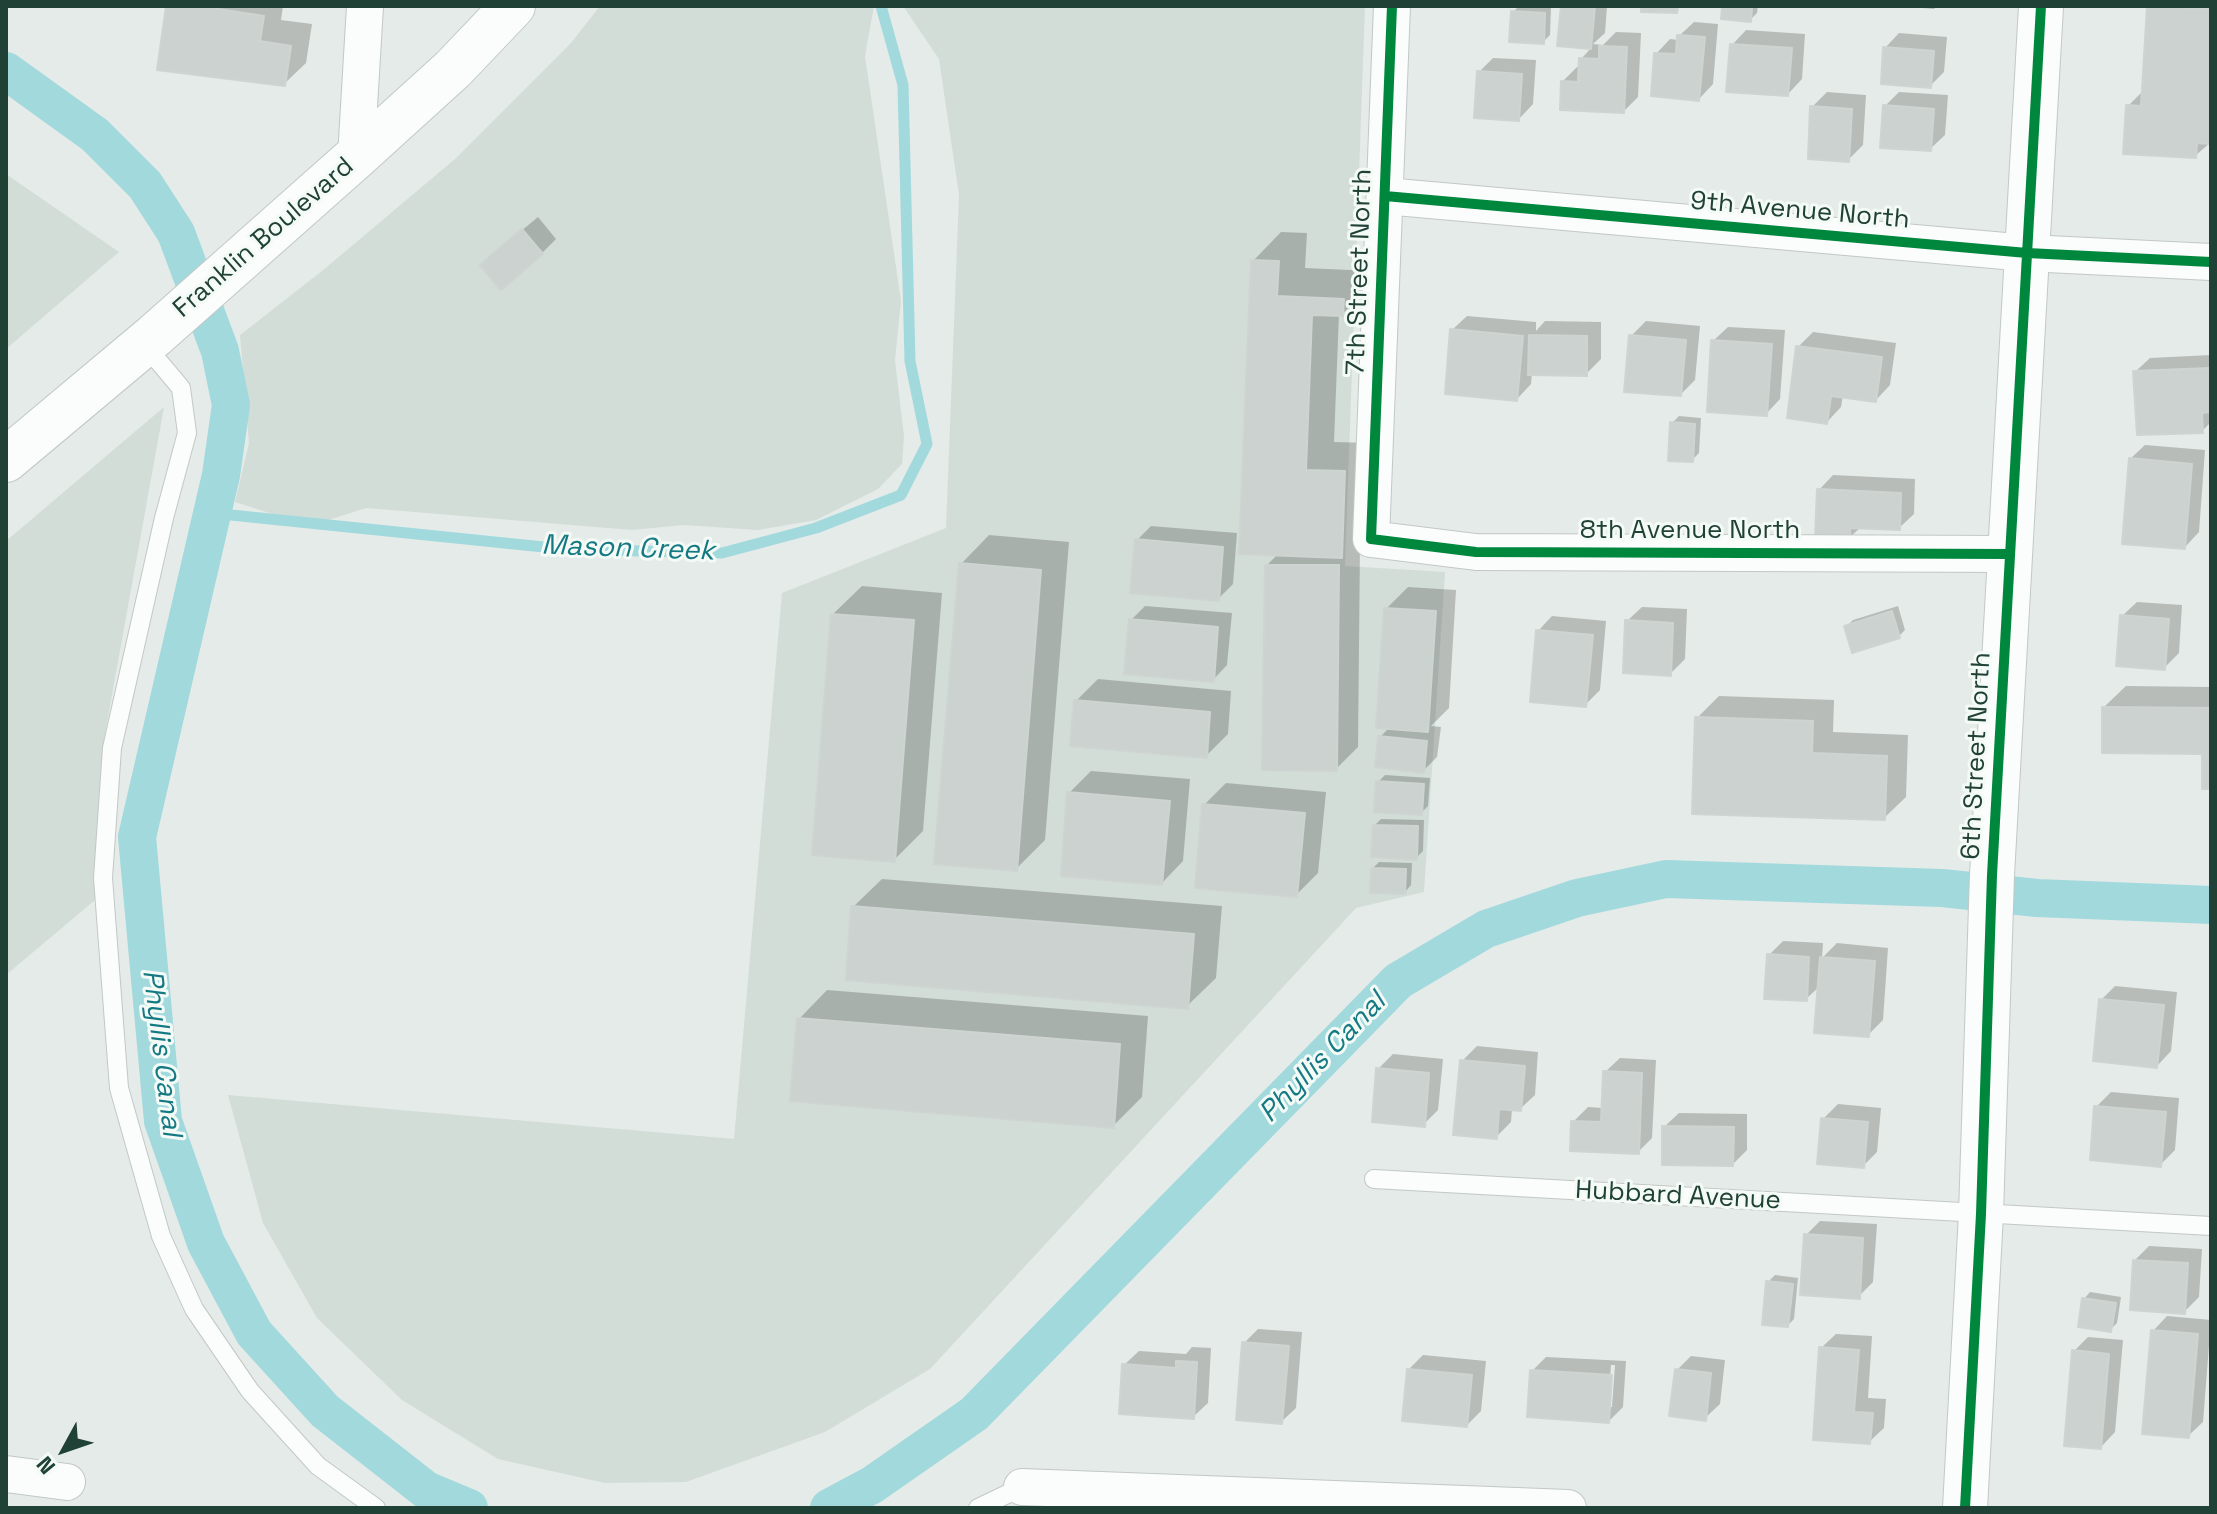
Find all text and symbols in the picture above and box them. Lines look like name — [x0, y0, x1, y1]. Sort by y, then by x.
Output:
street label: Franklin Boulevard — [167, 151, 361, 325]
street label: 7th Street North — [1341, 168, 1379, 376]
street label: 9th Avenue North — [1689, 186, 1911, 236]
street label: 8th Avenue North — [1580, 515, 1800, 547]
water label: Mason Creek — [541, 529, 715, 569]
street label: 6th Street North — [1956, 651, 1998, 861]
water label: Phyllis Canal — [134, 968, 188, 1138]
water label: Phyllis Canal — [1253, 986, 1393, 1130]
street label: Hubbard Avenue — [1574, 1175, 1782, 1217]
north arrow — [24, 1410, 104, 1490]
text: N — [30, 1451, 61, 1480]

